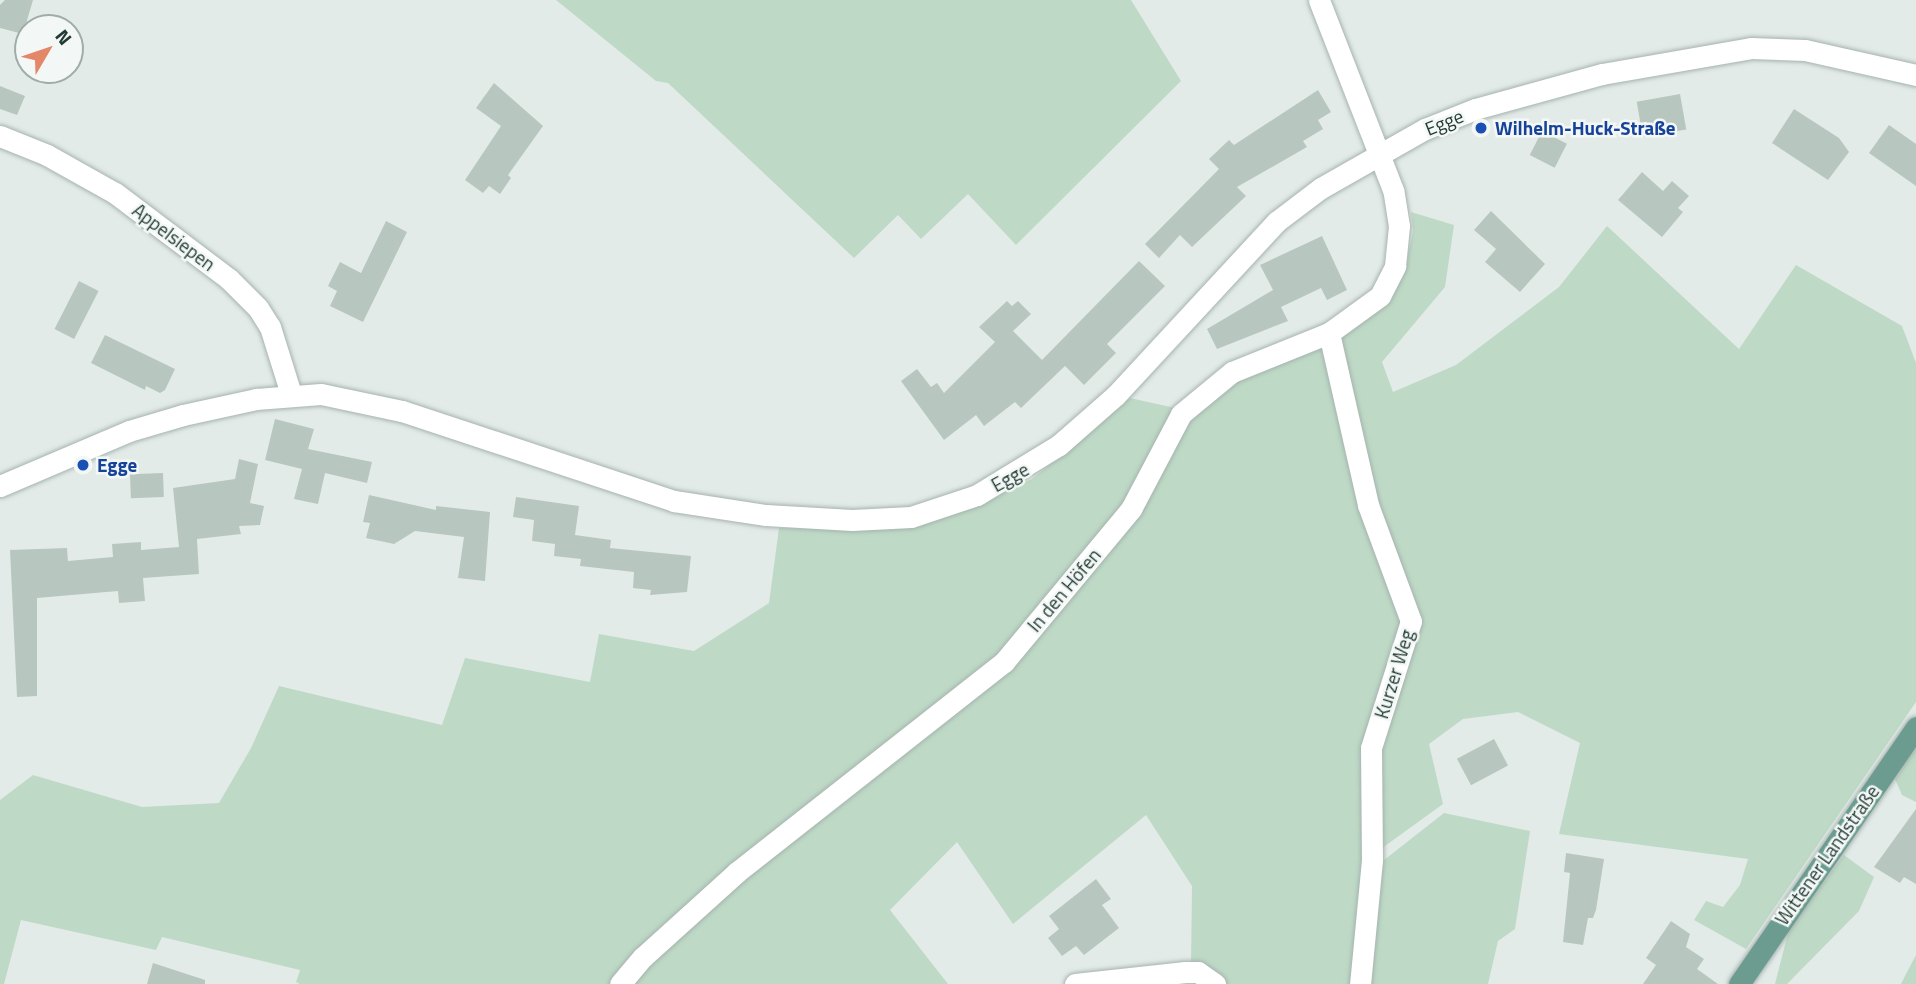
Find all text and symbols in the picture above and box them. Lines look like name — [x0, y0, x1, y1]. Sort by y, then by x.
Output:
north arrow — [14, 14, 84, 84]
text: N — [49, 22, 80, 51]
street label: Egge — [1421, 104, 1467, 140]
place label: Wilhelm-Huck-Straße — [1495, 117, 1676, 139]
marker: Wilhelm-Huck-Straße — [1473, 120, 1489, 136]
street label: Appelsiepen — [128, 198, 220, 276]
place label: Egge — [97, 454, 137, 476]
marker: Egge — [75, 457, 91, 473]
street label: Egge — [987, 457, 1033, 497]
street label: In den Höfen — [1023, 544, 1105, 636]
street label: Kurzer Weg — [1370, 627, 1418, 721]
street label: Wittener Landstraße — [1770, 781, 1884, 929]

